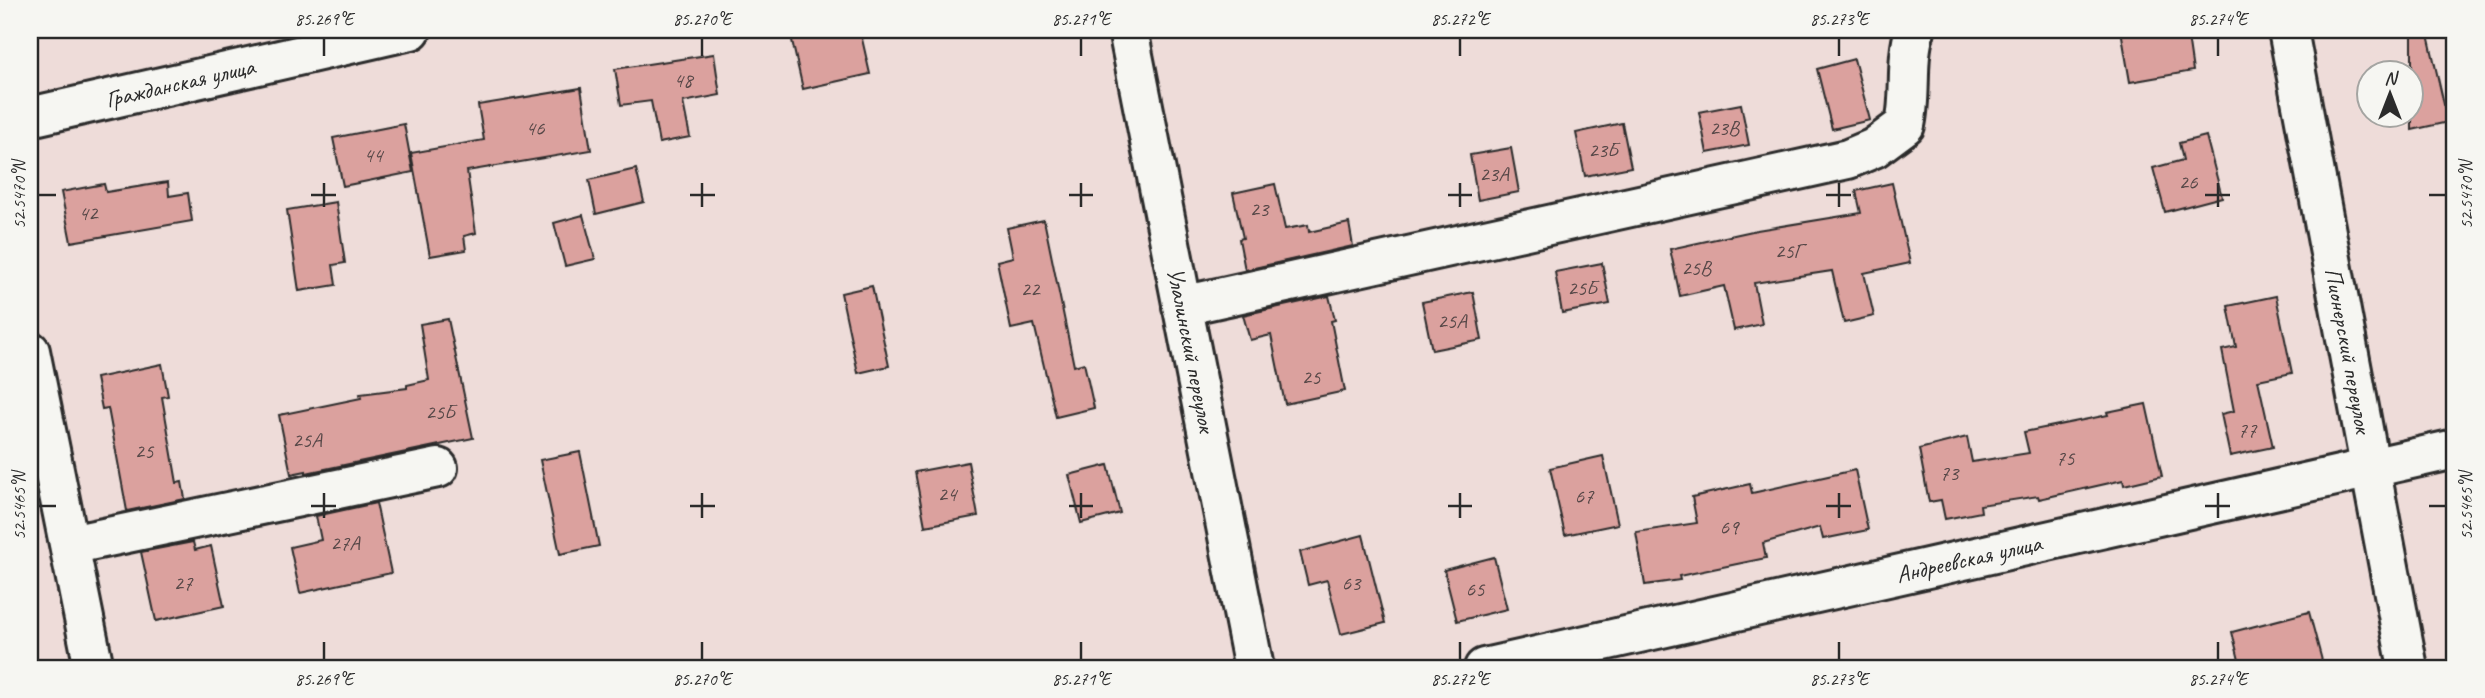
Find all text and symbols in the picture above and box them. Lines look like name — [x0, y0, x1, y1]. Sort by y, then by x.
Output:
text: 85.269°E — [295, 8, 356, 30]
text: 85.270°E — [673, 8, 734, 30]
text: 85.271°E — [1052, 8, 1113, 30]
text: 85.272°E — [1431, 8, 1492, 30]
text: 85.273°E — [1810, 8, 1871, 30]
text: 85.274°E — [2189, 8, 2250, 30]
street label: Гражданская улица — [103, 51, 259, 114]
north arrow — [2356, 60, 2426, 130]
text: N — [2384, 66, 2399, 90]
house number: 48 — [674, 67, 695, 93]
house number: 46 — [526, 115, 545, 141]
house number: 23В — [1709, 115, 1741, 141]
house number: 23Б — [1588, 137, 1621, 163]
house number: 44 — [364, 142, 385, 168]
text: 52.5470°N — [8, 158, 30, 229]
text: 52.5470°N — [2455, 158, 2477, 229]
house number: 23А — [1479, 161, 1510, 187]
house number: 26 — [2179, 169, 2198, 195]
house number: 23 — [1250, 196, 1270, 222]
house number: 42 — [79, 200, 99, 226]
house number: 25Г — [1775, 238, 1808, 264]
house number: 25В — [1681, 255, 1713, 281]
street label: Улалинский переулок — [1160, 265, 1222, 437]
street label: Пионерский переулок — [2318, 265, 2379, 438]
house number: 25Б — [1567, 275, 1600, 301]
house number: 22 — [1021, 276, 1041, 302]
house number: 25А — [1437, 308, 1468, 334]
house number: 25 — [1302, 364, 1322, 390]
house number: 25Б — [425, 399, 458, 425]
house number: 77 — [2238, 417, 2258, 443]
house number: 25А — [292, 427, 323, 453]
house number: 25 — [135, 438, 155, 464]
house number: 75 — [2056, 445, 2076, 471]
house number: 73 — [1940, 460, 1960, 486]
text: 52.5465°N — [8, 469, 30, 540]
text: 52.5465°N — [2455, 469, 2477, 540]
house number: 24 — [938, 481, 959, 507]
house number: 67 — [1575, 483, 1595, 509]
house number: 69 — [1720, 514, 1740, 540]
street label: Андреевская улица — [1893, 527, 2046, 590]
house number: 27А — [330, 530, 361, 556]
house number: 27 — [174, 570, 194, 596]
house number: 63 — [1342, 570, 1362, 596]
house number: 65 — [1466, 576, 1486, 602]
text: 85.269°E — [295, 668, 356, 690]
text: 85.270°E — [673, 668, 734, 690]
text: 85.271°E — [1052, 668, 1113, 690]
text: 85.272°E — [1431, 668, 1492, 690]
text: 85.273°E — [1810, 668, 1871, 690]
text: 85.274°E — [2189, 668, 2250, 690]

